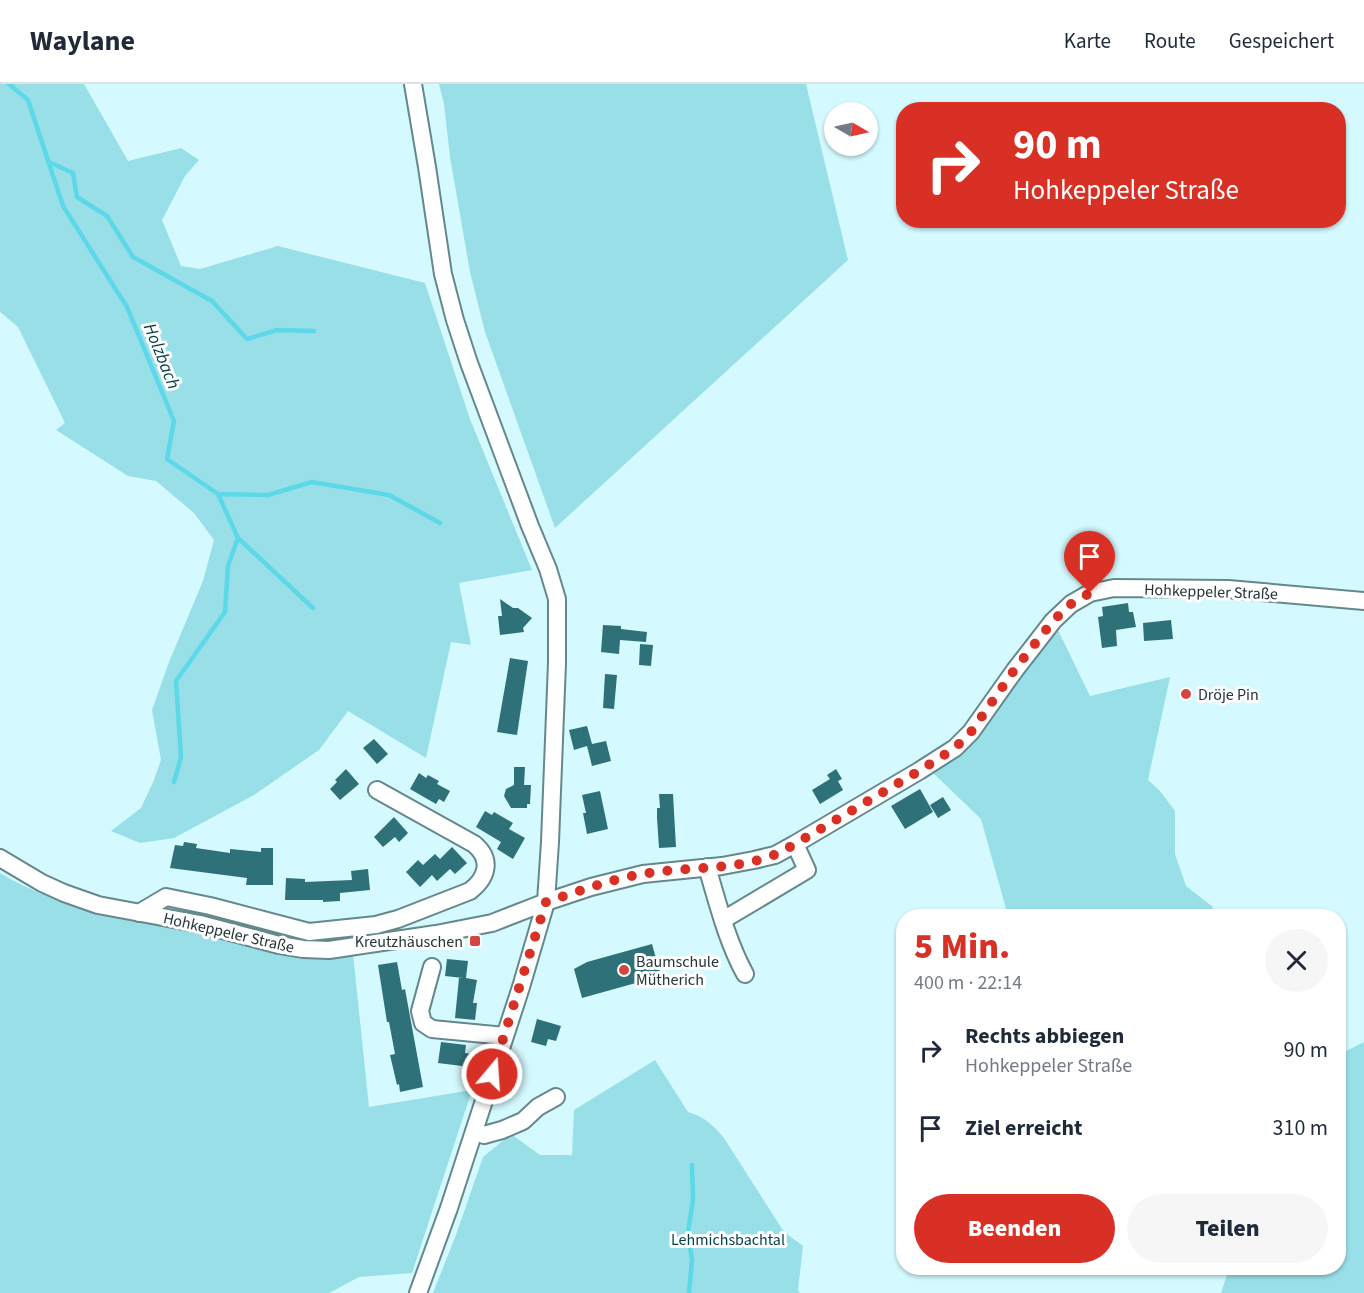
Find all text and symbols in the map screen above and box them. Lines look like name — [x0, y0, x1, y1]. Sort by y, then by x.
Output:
text: Waylane — [30, 21, 135, 61]
text: Karte — [1064, 26, 1111, 56]
text: Route — [1144, 26, 1196, 56]
text: Gespeichert — [1229, 26, 1334, 56]
north arrow — [824, 102, 878, 156]
map controls — [824, 102, 878, 156]
text: 90 m — [1013, 115, 1102, 175]
icon: right — [914, 126, 992, 204]
text: Hohkeppeler Straße — [1013, 171, 1239, 210]
water label: Holzbach — [137, 320, 186, 393]
pin — [1064, 531, 1115, 593]
icon: arrive — [1073, 540, 1106, 573]
street label: Hohkeppeler Straße — [1144, 579, 1278, 605]
place label: Dröje Pin — [1198, 684, 1259, 706]
marker: Dröje Pin — [1179, 687, 1193, 701]
street label: Hohkeppeler Straße — [161, 907, 296, 959]
text: 5 Min. — [914, 921, 1010, 972]
button: close — [1265, 929, 1328, 992]
place label: Kreutzhäuschen — [355, 931, 463, 953]
marker: Kreutzhäuschen — [468, 934, 482, 948]
place label: Baumschule Mütherich — [636, 951, 719, 991]
marker: Baumschule Mütherich — [617, 963, 631, 977]
text: 400 m · 22:14 — [914, 969, 1022, 997]
text: Rechts abbiegen — [965, 1020, 1124, 1052]
icon: right — [914, 1034, 947, 1067]
text: 90 m — [1283, 1034, 1328, 1066]
position arrow — [460, 1042, 524, 1106]
text: Hohkeppeler Straße — [965, 1052, 1132, 1080]
icon: arrive — [914, 1112, 947, 1145]
text: Ziel erreicht — [965, 1112, 1083, 1144]
text: 310 m — [1273, 1112, 1328, 1144]
button: Beenden — [914, 1194, 1115, 1263]
button: Teilen — [1127, 1194, 1328, 1263]
park label: Lehmichsbachtal — [671, 1229, 785, 1251]

